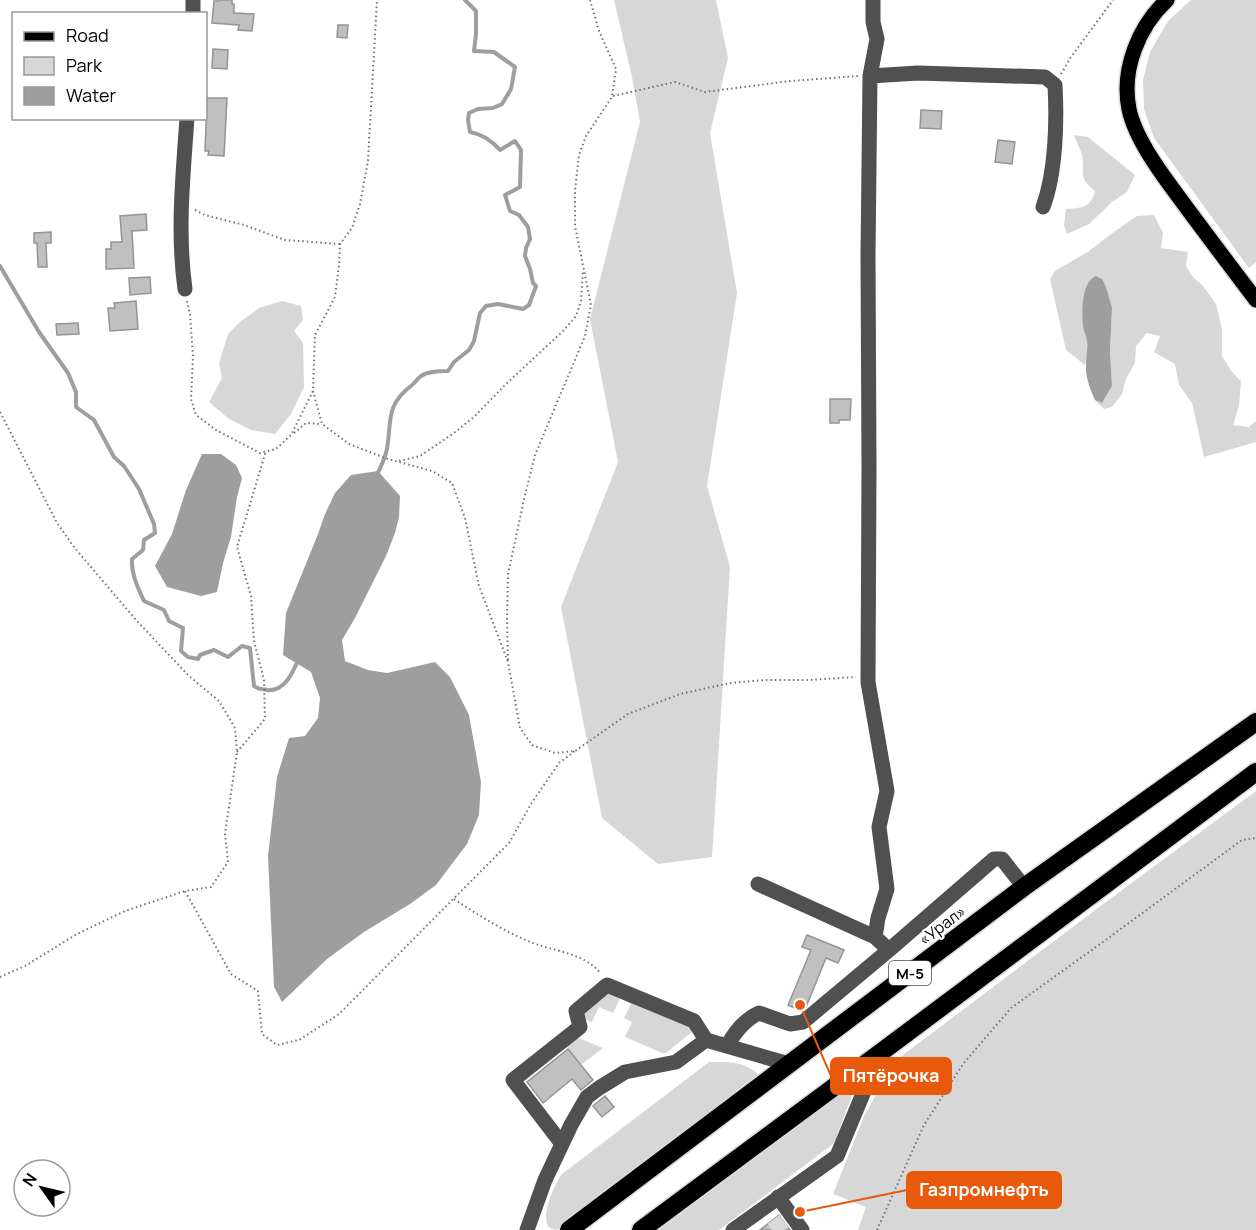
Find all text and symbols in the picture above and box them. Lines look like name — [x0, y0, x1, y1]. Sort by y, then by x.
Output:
legend — [12, 12, 207, 120]
text: Road — [66, 23, 109, 47]
text: Park — [66, 53, 103, 77]
text: Water — [66, 83, 116, 107]
street label: «Урал» — [914, 900, 970, 950]
road number: М-5 — [889, 961, 931, 985]
callout: Пятёрочка — [831, 1058, 951, 1094]
text: Пятёрочка — [843, 1063, 939, 1087]
north arrow — [12, 1158, 72, 1218]
text: N — [17, 1169, 42, 1191]
callout: Газпромнефть — [907, 1172, 1061, 1208]
text: Газпромнефть — [919, 1177, 1049, 1201]

